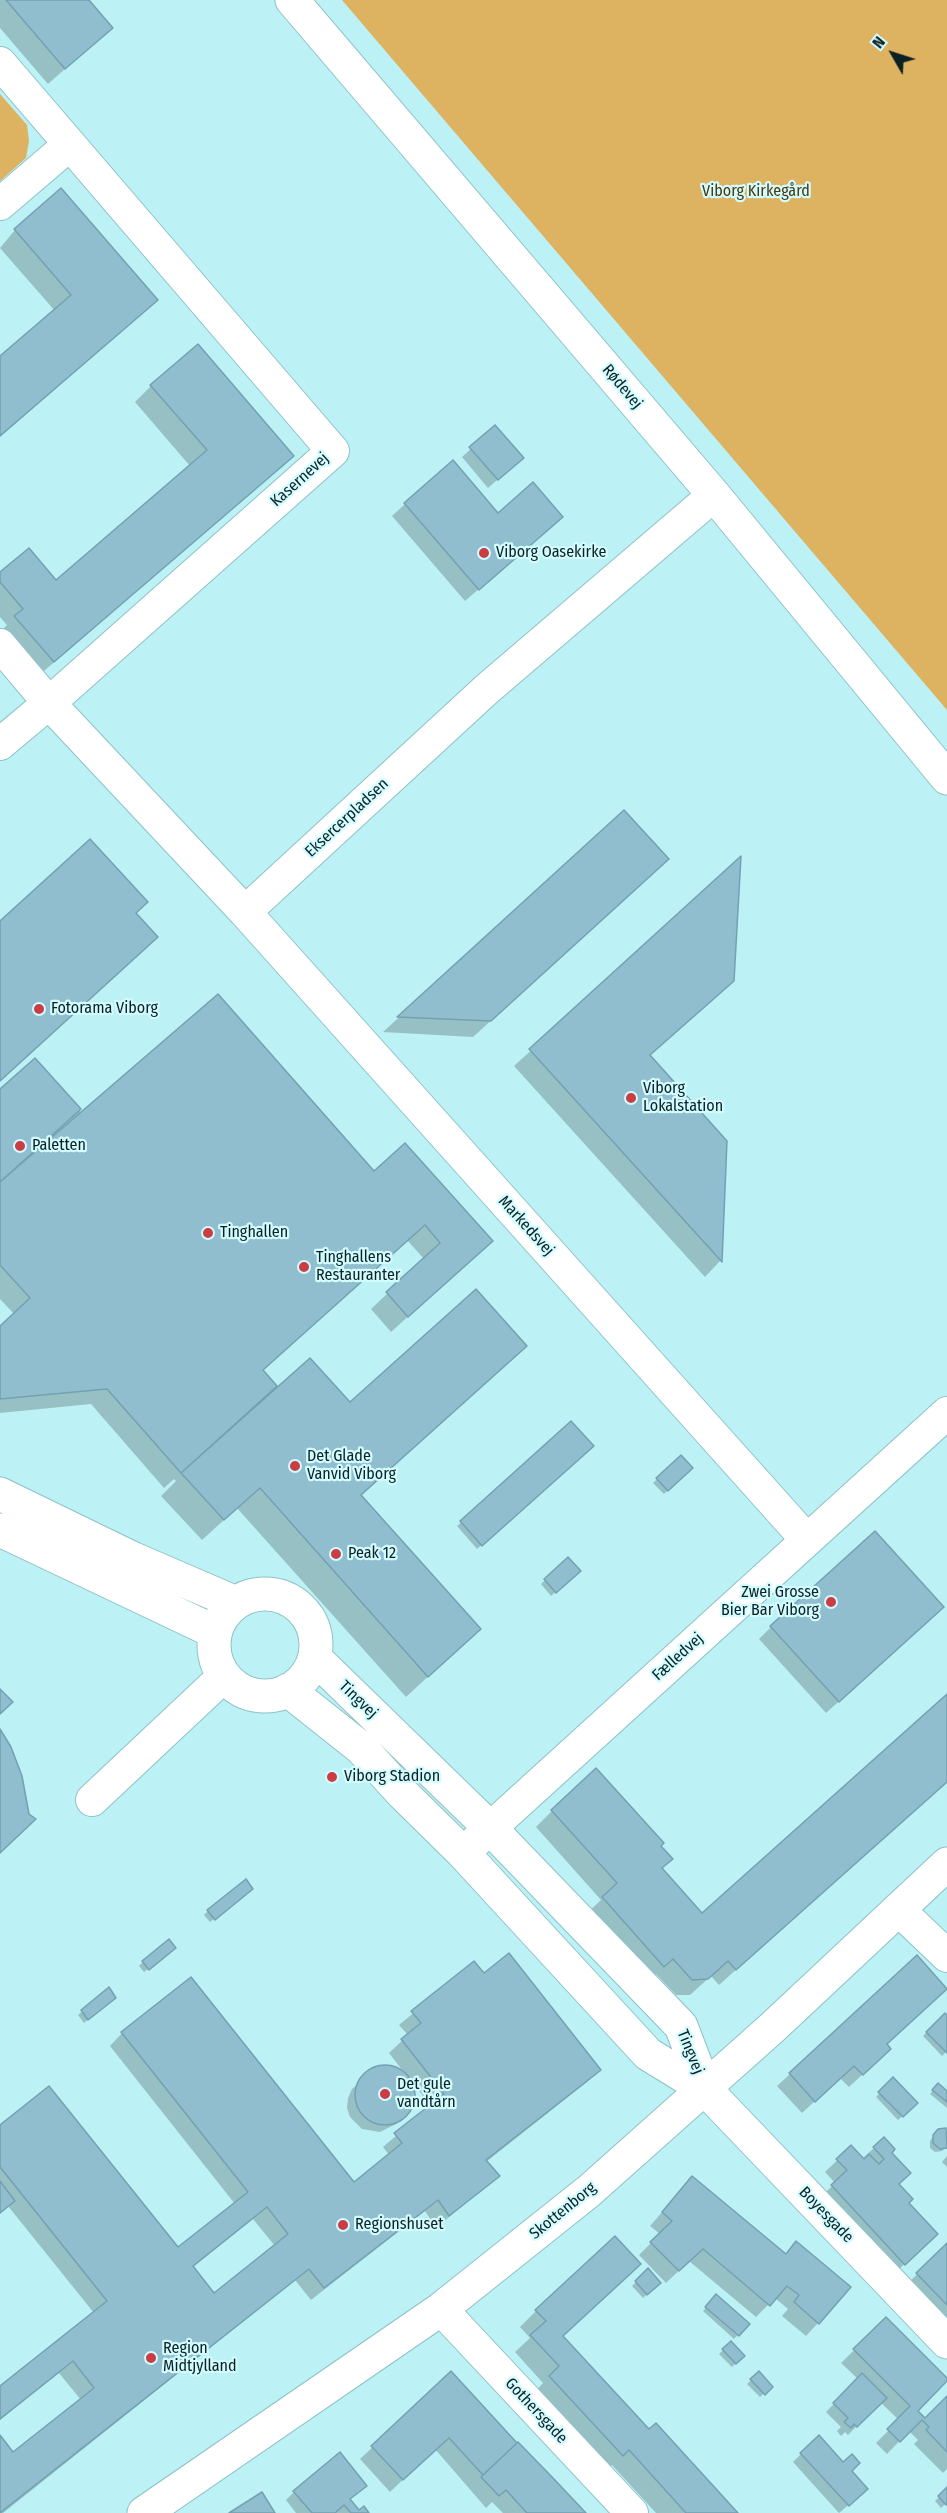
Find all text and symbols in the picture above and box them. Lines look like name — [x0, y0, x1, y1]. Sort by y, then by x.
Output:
north arrow — [863, 24, 923, 84]
text: N — [868, 33, 889, 52]
park label: Viborg Kirkegård — [702, 182, 810, 202]
street label: Rødevej — [598, 361, 646, 413]
street label: Kasernevej — [267, 449, 333, 511]
place label: Viborg Oasekirke — [496, 543, 606, 563]
marker: Viborg Oasekirke — [477, 546, 491, 560]
street label: Eksercerpladsen — [301, 774, 393, 862]
place label: Fotorama Viborg — [51, 999, 158, 1019]
marker: Fotorama Viborg — [32, 1002, 46, 1016]
place label: Viborg Lokalstation — [643, 1079, 723, 1117]
marker: Viborg Lokalstation — [624, 1091, 638, 1105]
place label: Paletten — [32, 1136, 86, 1156]
marker: Paletten — [13, 1139, 27, 1153]
street label: Markedsvej — [494, 1192, 558, 1260]
place label: Tinghallen — [220, 1223, 288, 1243]
marker: Tinghallen — [201, 1226, 215, 1240]
place label: Tinghallens Restauranter — [316, 1248, 400, 1286]
marker: Tinghallens Restauranter — [297, 1260, 311, 1274]
place label: Det Glade Vanvid Viborg — [307, 1447, 396, 1485]
marker: Det Glade Vanvid Viborg — [288, 1459, 302, 1473]
place label: Peak 12 — [348, 1544, 396, 1564]
marker: Peak 12 — [329, 1547, 343, 1561]
place label: Zwei Grosse Bier Bar Viborg — [721, 1583, 819, 1621]
marker: Zwei Grosse Bier Bar Viborg — [824, 1595, 838, 1609]
street label: Fælledvej — [648, 1629, 708, 1685]
street label: Tingvej — [335, 1677, 381, 1723]
place label: Viborg Stadion — [344, 1767, 440, 1787]
marker: Viborg Stadion — [325, 1770, 339, 1784]
street label: Tingvej — [672, 2027, 708, 2077]
place label: Det gule vandtårn — [397, 2075, 456, 2113]
marker: Det gule vandtårn — [378, 2087, 392, 2101]
street label: Skottenborg — [526, 2178, 600, 2244]
street label: Boyesgade — [795, 2183, 857, 2247]
place label: Regionshuset — [355, 2215, 443, 2235]
marker: Regionshuset — [336, 2218, 350, 2232]
place label: Region Midtjylland — [163, 2339, 237, 2377]
marker: Region Midtjylland — [144, 2351, 158, 2365]
street label: Gothersgade — [501, 2374, 571, 2448]

